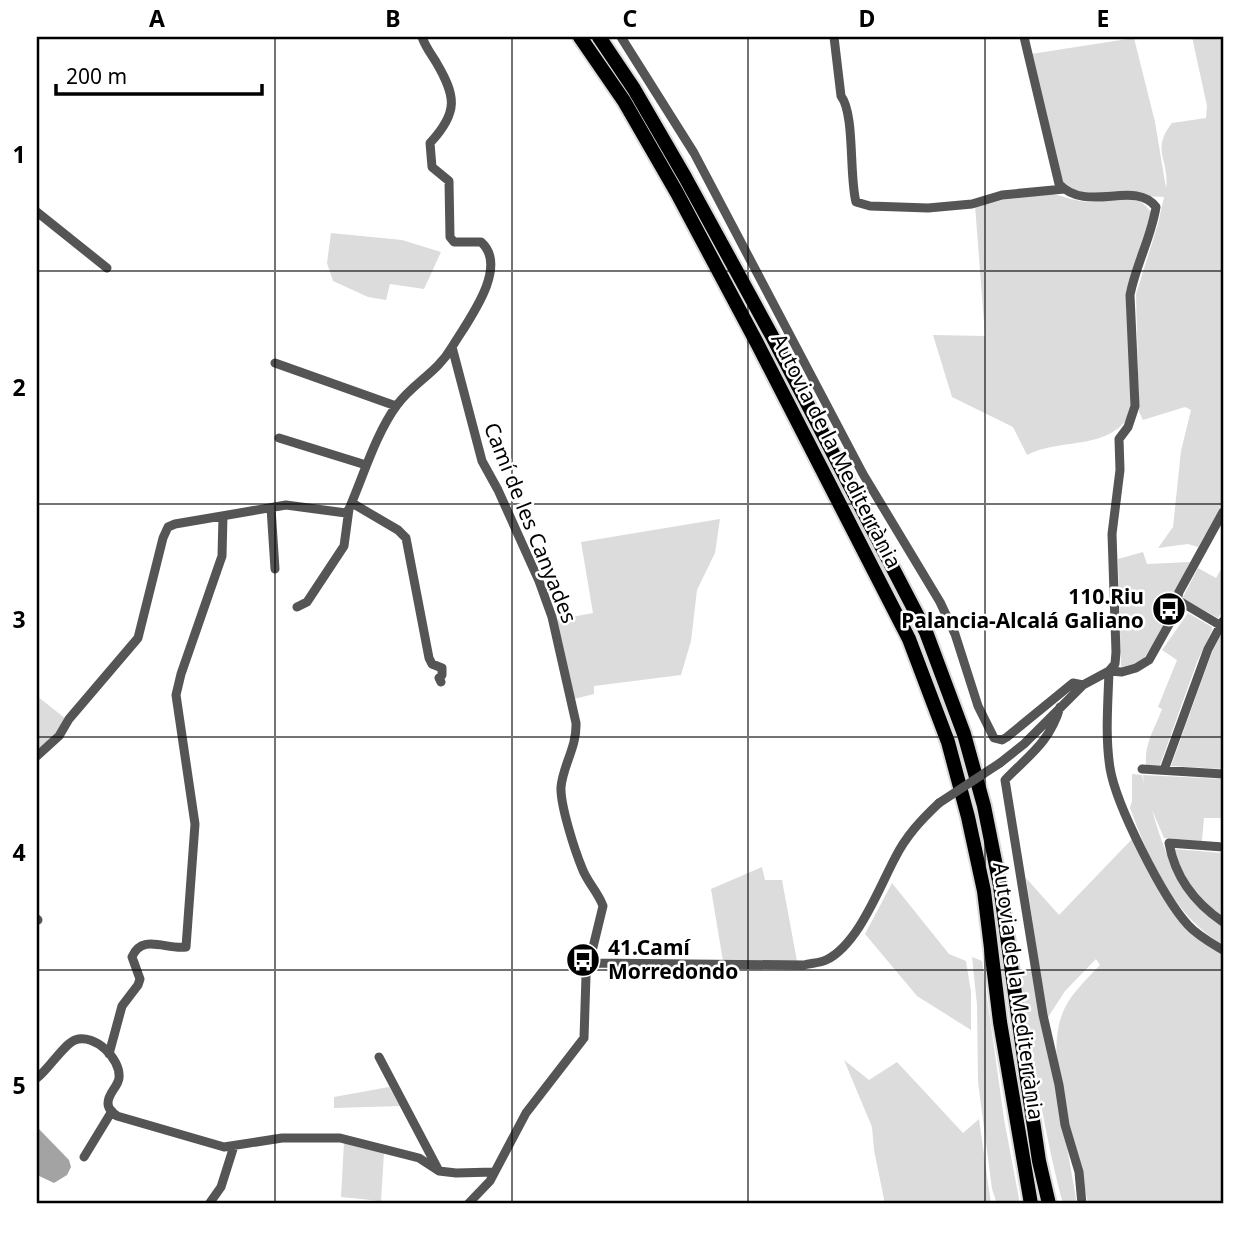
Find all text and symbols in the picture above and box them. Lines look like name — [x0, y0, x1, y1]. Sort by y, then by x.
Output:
text: A — [149, 2, 165, 34]
text: B — [385, 2, 401, 34]
text: C — [623, 2, 638, 34]
text: D — [859, 2, 875, 34]
text: E — [1097, 2, 1109, 34]
scale bar — [56, 52, 262, 96]
text: 200 m — [66, 62, 127, 90]
text: 1 — [12, 138, 26, 170]
street label: Autovia de la Mediterrània — [765, 328, 908, 573]
text: 2 — [12, 371, 26, 403]
street label: Camí de les Canyades — [478, 418, 584, 627]
place label: 110.Riu Palancia-Alcalá Galiano — [901, 582, 1144, 634]
bus stop icon: 110.Riu Palancia-Alcalá Galiano — [1150, 590, 1188, 628]
text: 3 — [12, 603, 26, 635]
text: 4 — [12, 836, 26, 868]
street label: Autovia de la Mediterrània — [987, 860, 1051, 1122]
place label: 41.Camí Morredondo — [608, 933, 738, 985]
bus stop icon: 41.Camí Morredondo — [564, 941, 602, 979]
text: 5 — [12, 1069, 26, 1101]

